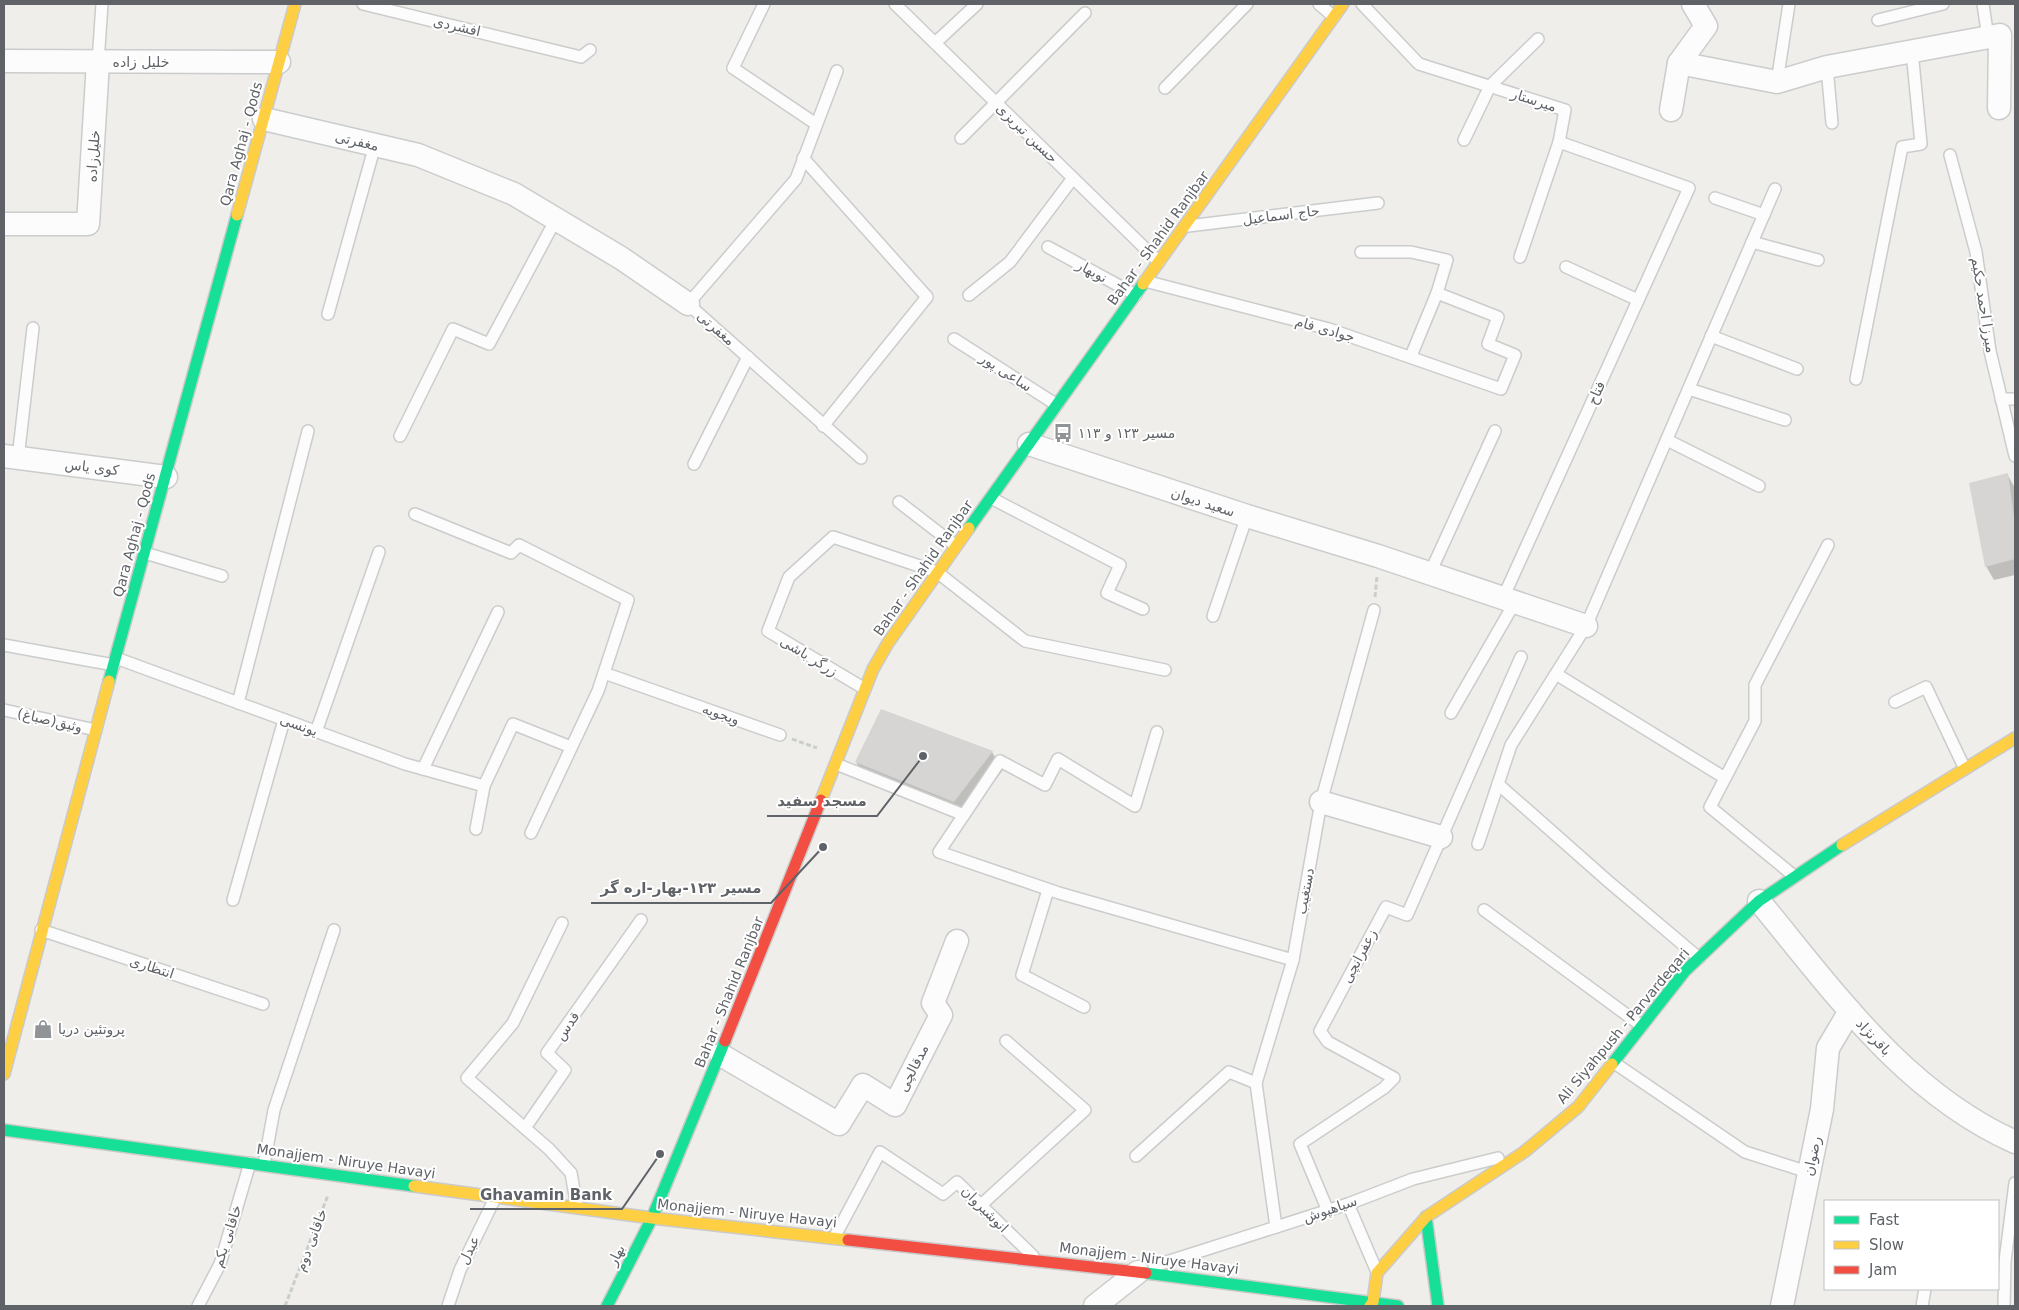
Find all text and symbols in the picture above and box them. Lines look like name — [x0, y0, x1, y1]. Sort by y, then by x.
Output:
street label: افشردی — [432, 13, 482, 40]
street label: خلیل زاده — [113, 54, 169, 71]
street label: Qara Aghaj - Qods — [217, 80, 265, 208]
street label: میرستار — [1508, 85, 1559, 116]
street label: حسین تبریزی — [992, 100, 1061, 167]
street label: مغفرتی — [333, 128, 381, 155]
street label: خلیل‌زاده — [83, 129, 104, 183]
street label: Bahar - Shahid Ranjbar — [1104, 168, 1212, 308]
street label: حاج اسماعیل — [1242, 202, 1321, 229]
street label: نوبهار — [1073, 256, 1110, 287]
street label: میرزا احمد حکیم — [1968, 256, 1999, 354]
street label: مغفرتی — [693, 307, 738, 349]
street label: جوادی فام — [1293, 313, 1357, 346]
street label: ساعی پور — [976, 349, 1035, 395]
street label: فتاح — [1584, 379, 1609, 408]
bus stop icon: مسیر ۱۲۳ و ۱۱۳ — [1052, 422, 1074, 444]
place label: مسیر ۱۲۳ و ۱۱۳ — [1078, 425, 1175, 442]
street label: کوی یاس — [64, 456, 120, 479]
street label: Qara Aghaj - Qods — [110, 471, 158, 599]
street label: سعید دیوان — [1169, 484, 1237, 521]
street label: Bahar - Shahid Ranjbar — [870, 497, 976, 639]
street label: زرگر باشی — [777, 633, 841, 680]
street label: ویجویه — [700, 700, 742, 729]
street label: وثیق(صباغ) — [16, 705, 84, 736]
street label: یونسی — [278, 711, 320, 740]
callout: مسجد سفید — [767, 786, 877, 816]
text: مسجد سفید — [777, 792, 867, 810]
street label: دستغیب — [1293, 867, 1317, 915]
callout: مسیر ۱۲۳-بهار-اره گر — [591, 873, 771, 903]
text: مسیر ۱۲۳-بهار-اره گر — [600, 879, 761, 897]
street label: Bahar - Shahid Ranjbar — [691, 914, 767, 1070]
street label: زعفرانچی — [1338, 926, 1381, 986]
street label: Ali Siyahpush - Parvardeqari — [1553, 945, 1693, 1107]
street label: انتظاری — [128, 952, 176, 983]
street label: قدس — [552, 1009, 583, 1044]
street label: باقرنژاد — [1852, 1015, 1895, 1059]
shop icon: پروتئین دریا — [32, 1018, 54, 1040]
place label: پروتئین دریا — [58, 1021, 125, 1038]
street label: مدقالچی — [894, 1042, 933, 1095]
street label: رضوان — [1800, 1135, 1825, 1177]
street label: Monajjem - Niruye Havayi — [255, 1141, 437, 1181]
callout: Ghavamin Bank — [470, 1179, 622, 1209]
street label: انوشیروان — [958, 1182, 1012, 1236]
text: Ghavamin Bank — [480, 1186, 613, 1204]
street label: سیاهپوش — [1301, 1192, 1359, 1227]
street label: Monajjem - Niruye Havayi — [656, 1196, 838, 1230]
legend — [1824, 1200, 1999, 1290]
street label: خاقانی یکم — [209, 1203, 246, 1270]
street label: خاقانی دوم — [292, 1207, 331, 1274]
text: Fast — [1869, 1211, 1899, 1229]
street label: عبدل — [455, 1233, 483, 1267]
text: Slow — [1869, 1236, 1904, 1254]
street label: Monajjem - Niruye Havayi — [1058, 1239, 1240, 1277]
street label: بهار — [604, 1242, 629, 1270]
text: Jam — [1868, 1261, 1897, 1279]

